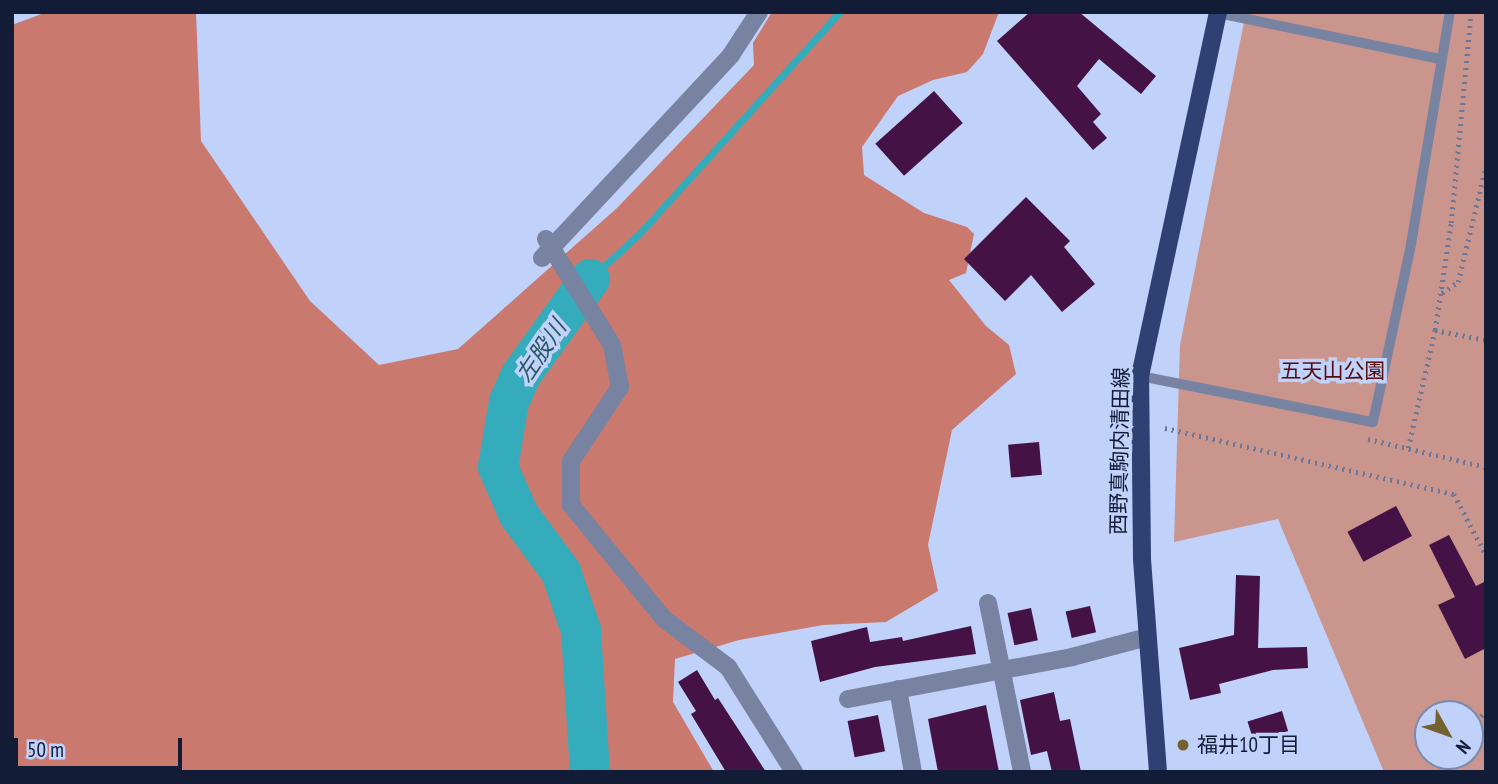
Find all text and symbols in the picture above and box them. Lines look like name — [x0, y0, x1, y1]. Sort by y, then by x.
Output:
water label: 左股川 — [510, 315, 572, 387]
park label: 五天山公園 — [1281, 358, 1385, 384]
street label: 西野真駒内清田線 — [1106, 367, 1134, 535]
north arrow — [1414, 700, 1484, 770]
scale bar — [18, 724, 186, 768]
place label: 福井10丁目 — [1197, 732, 1300, 758]
text: 50 m — [27, 736, 64, 763]
text: N — [1451, 736, 1476, 759]
marker: 福井10丁目 — [1175, 737, 1191, 753]

